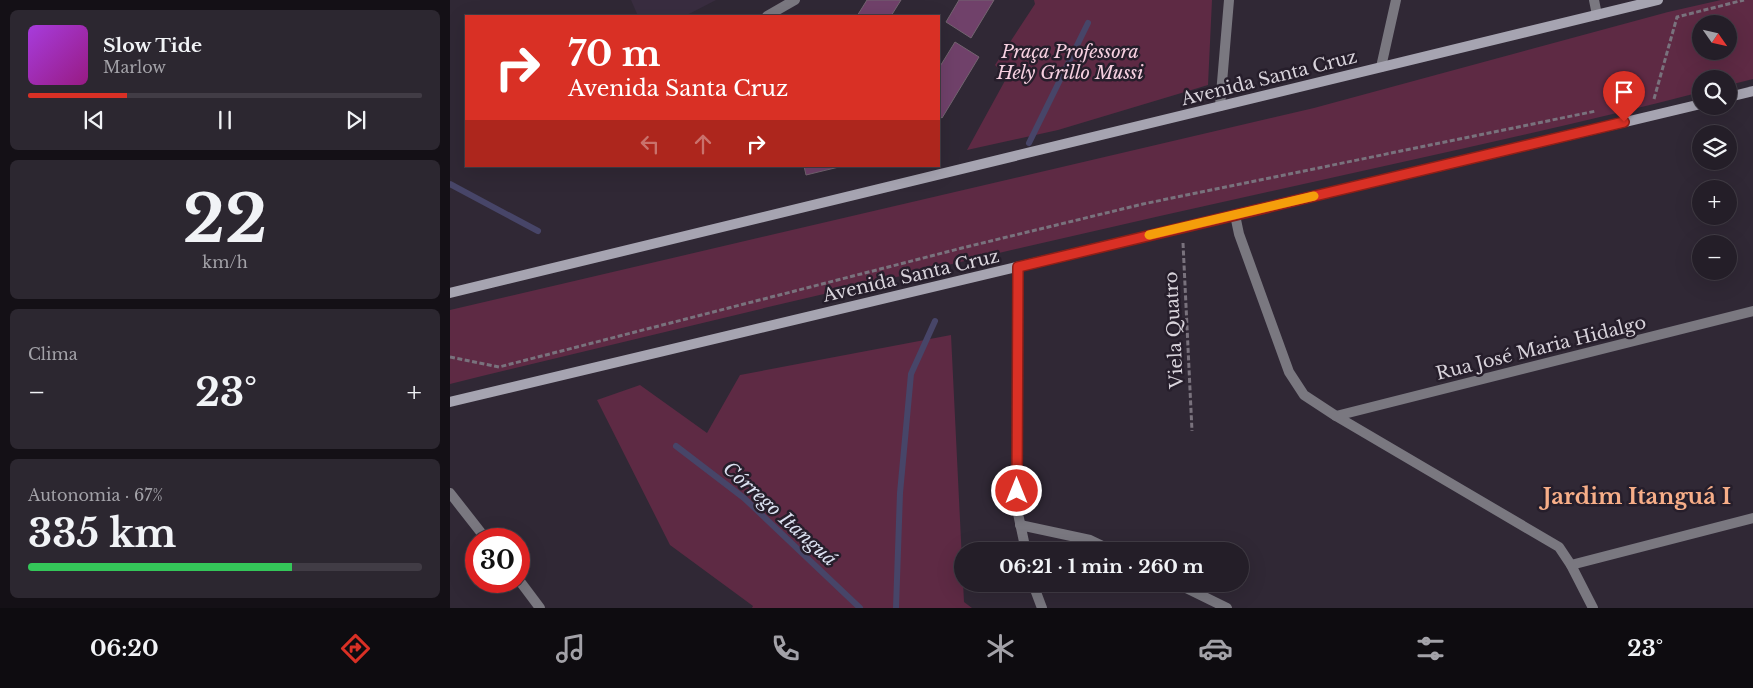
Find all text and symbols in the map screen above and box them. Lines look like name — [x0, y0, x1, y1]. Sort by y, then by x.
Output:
north arrow — [1692, 15, 1738, 60]
map controls — [1692, 15, 1737, 280]
text: 70 m — [568, 32, 661, 75]
text: Slow Tide — [103, 34, 202, 57]
icon: right — [485, 35, 550, 100]
park label: Praça Professora Hely Grillo Mussi — [996, 41, 1144, 84]
street label: Avenida Santa Cruz — [1178, 46, 1359, 111]
text: Marlow — [103, 57, 166, 77]
button: search — [1692, 70, 1737, 115]
pin — [1603, 71, 1645, 122]
text: Avenida Santa Cruz — [568, 75, 788, 102]
icon: arrive — [1610, 78, 1638, 106]
icon: previous — [80, 106, 108, 134]
icon: pause — [211, 106, 239, 134]
icon: next — [342, 106, 370, 134]
button: layers — [1692, 125, 1737, 170]
icon: left — [636, 130, 664, 158]
icon: ahead — [689, 130, 717, 158]
icon: right — [742, 130, 770, 158]
text: 22 — [183, 179, 267, 260]
button: + — [1692, 180, 1737, 225]
button: − — [1692, 235, 1737, 280]
street label: Avenida Santa Cruz — [820, 245, 1001, 307]
text: km/h — [202, 252, 248, 272]
street label: Viela Quatro — [1160, 271, 1188, 390]
street label: Rua José Maria Hidalgo — [1434, 311, 1648, 385]
text: Clima — [28, 344, 78, 364]
text: 23° — [195, 369, 257, 416]
text: − — [28, 375, 46, 410]
text: + — [407, 375, 422, 410]
water label: Córrego Itanguá — [718, 457, 842, 571]
position arrow — [990, 464, 1042, 516]
district label: Jardim Itanguá I — [1539, 483, 1731, 510]
text: Autonomia · 67% — [28, 485, 163, 505]
text: 335 km — [28, 510, 176, 557]
speed limit sign: 30 — [465, 528, 530, 593]
text: 06:21 · 1 min · 260 m — [999, 555, 1204, 578]
icon: directions — [338, 631, 373, 666]
icon: music — [553, 631, 588, 666]
icon: phone — [768, 631, 803, 666]
icon: climate — [983, 631, 1018, 666]
icon: car — [1198, 631, 1233, 666]
icon: filters — [1413, 631, 1448, 666]
text: 06:20 — [90, 635, 159, 662]
text: 23° — [1627, 635, 1663, 662]

